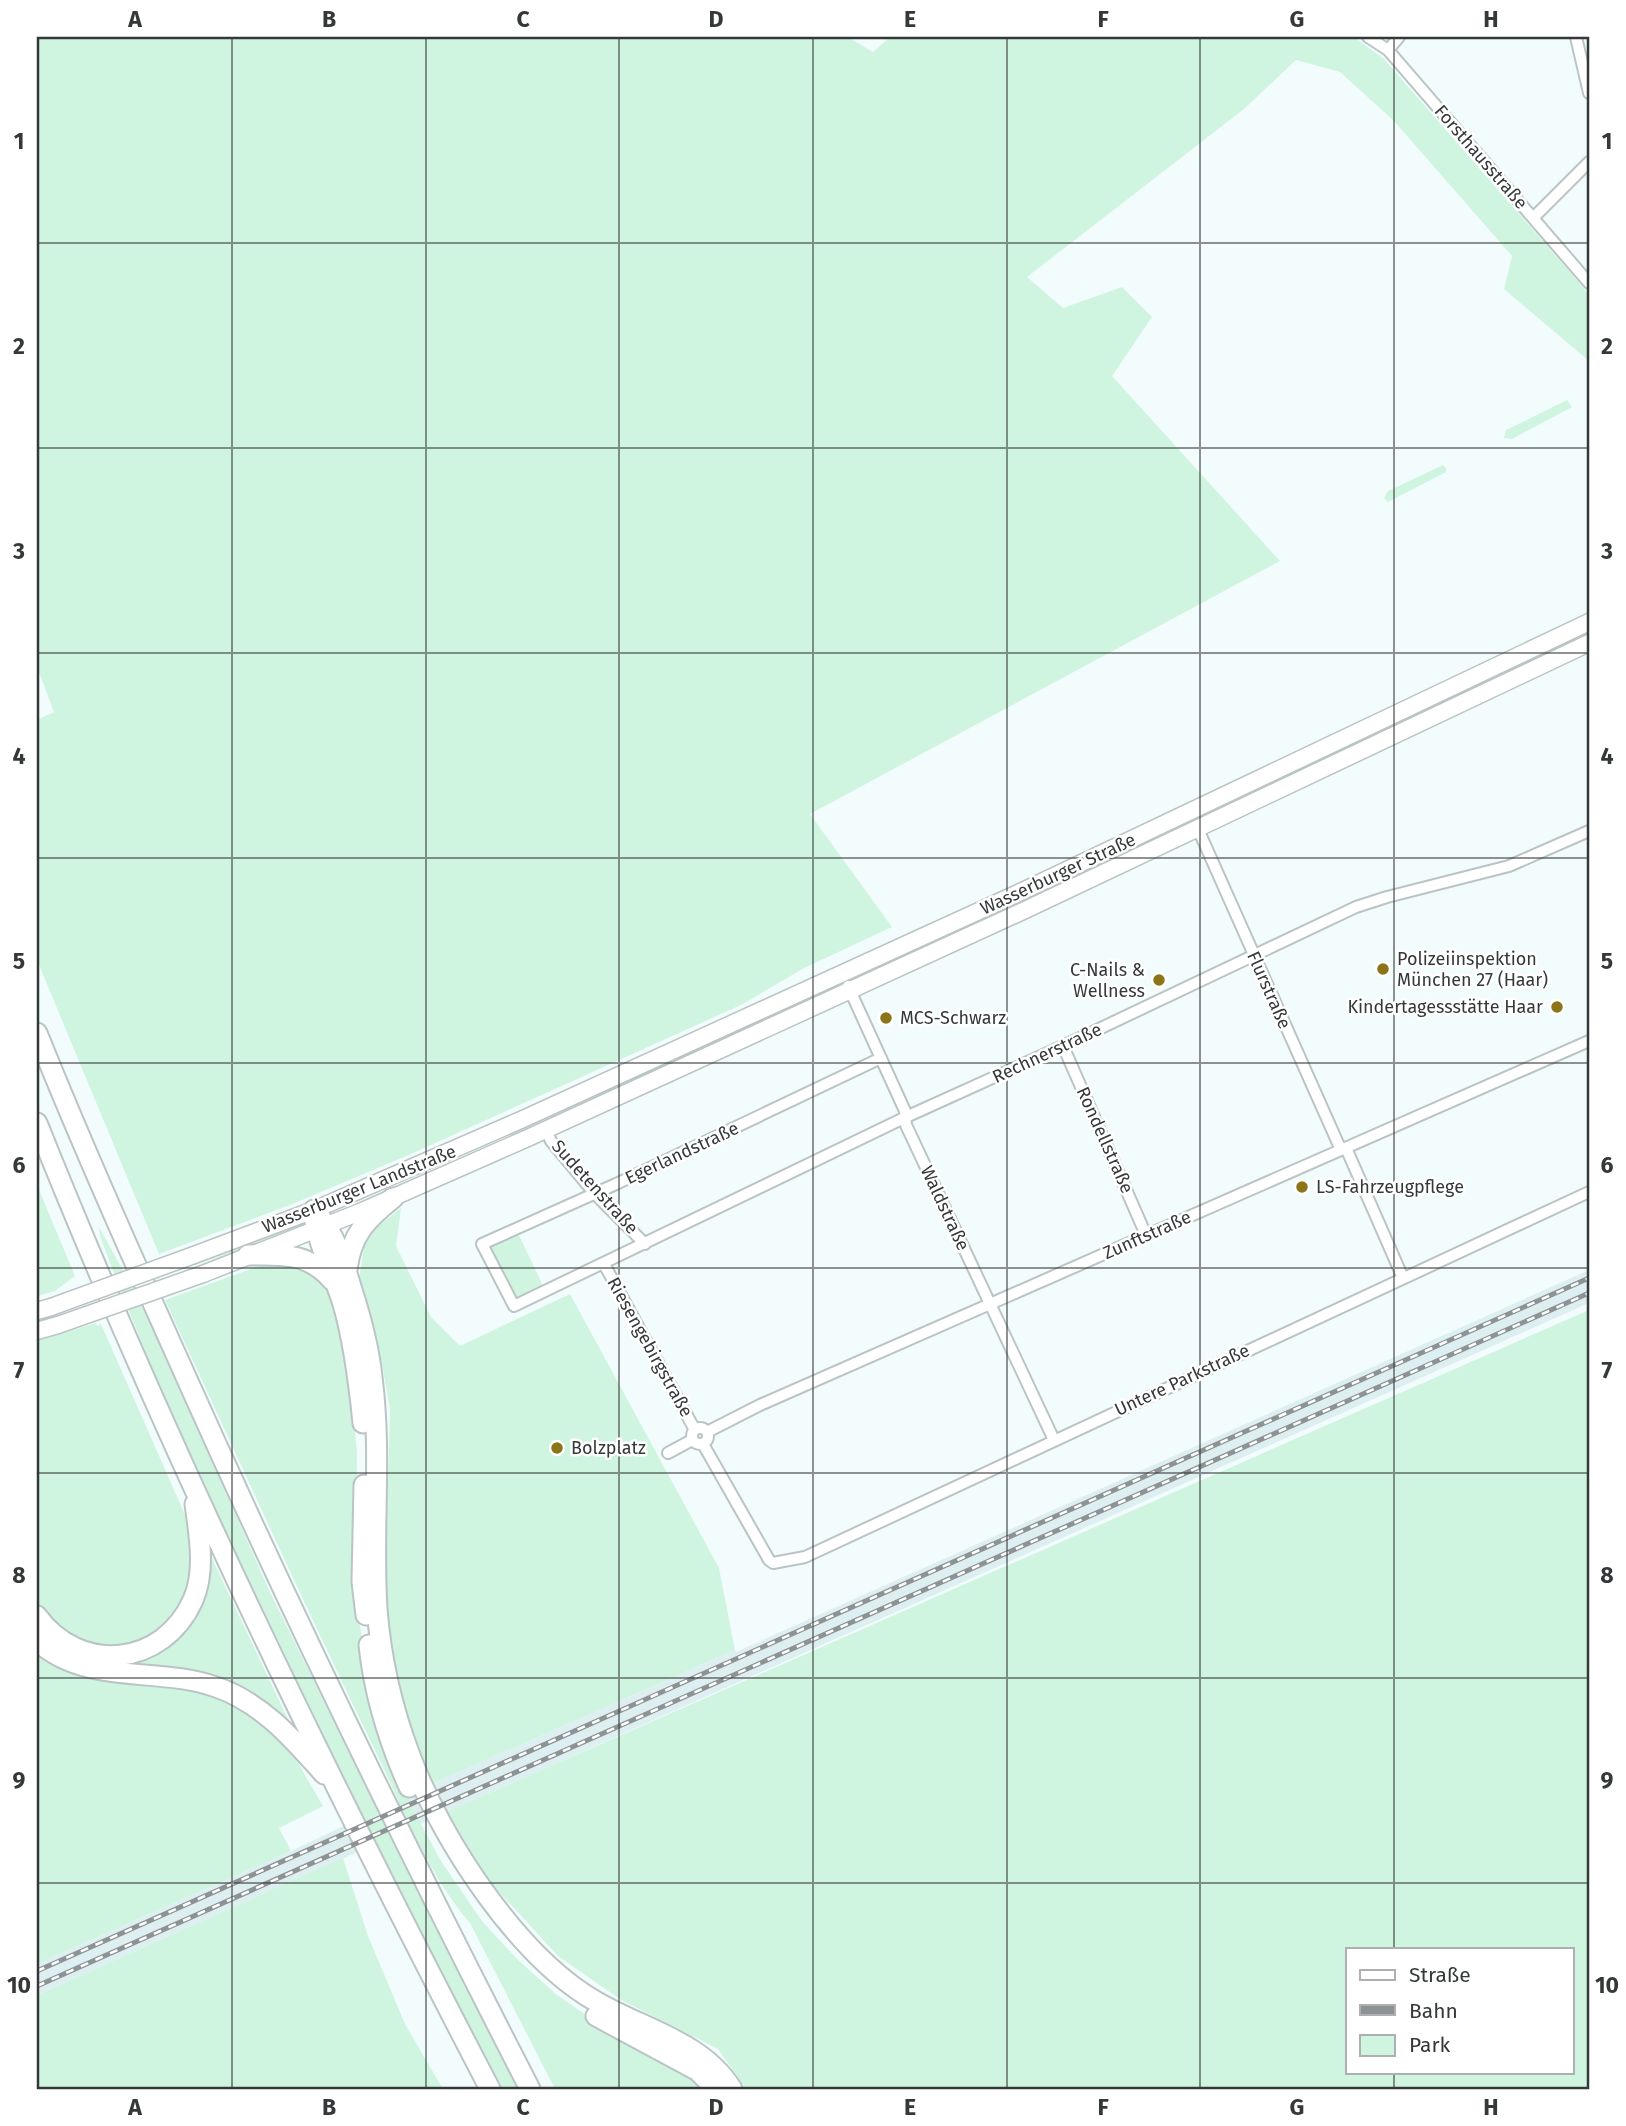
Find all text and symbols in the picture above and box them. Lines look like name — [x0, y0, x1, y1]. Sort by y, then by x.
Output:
text: A — [127, 5, 142, 33]
text: B — [322, 5, 336, 33]
text: C — [516, 5, 530, 33]
text: D — [709, 5, 724, 33]
text: E — [904, 5, 916, 33]
text: F — [1097, 5, 1109, 33]
text: G — [1290, 5, 1304, 33]
text: H — [1483, 5, 1499, 33]
street label: Forsthausstraße — [1430, 100, 1532, 214]
text: 1 — [14, 127, 24, 155]
text: 1 — [1602, 127, 1612, 155]
text: 2 — [13, 332, 25, 360]
text: 2 — [1601, 332, 1613, 360]
text: 3 — [12, 537, 25, 565]
text: 3 — [1600, 537, 1613, 565]
text: 4 — [13, 742, 26, 770]
text: 4 — [1601, 742, 1614, 770]
street label: Wasserburger Straße — [977, 828, 1139, 920]
text: 5 — [13, 947, 25, 975]
text: 5 — [1601, 947, 1613, 975]
street label: Flurstraße — [1242, 948, 1296, 1032]
place label: Polizeiinspektion München 27 (Haar) — [1397, 948, 1548, 991]
place label: C-Nails & Wellness — [1070, 959, 1145, 1002]
marker: Polizeiinspektion München 27 (Haar) — [1375, 961, 1391, 977]
marker: C-Nails & Wellness — [1151, 972, 1167, 988]
place label: Kindertagessstätte Haar — [1347, 996, 1543, 1018]
marker: Kindertagessstätte Haar — [1549, 999, 1565, 1015]
place label: MCS-Schwarz — [900, 1007, 1006, 1029]
marker: MCS-Schwarz — [878, 1010, 894, 1026]
street label: Rechnerstraße — [989, 1018, 1105, 1088]
street label: Rondellstraße — [1072, 1083, 1138, 1197]
street label: Egerlandstraße — [622, 1117, 742, 1189]
street label: Sudetenstraße — [547, 1135, 643, 1239]
street label: Wasserburger Landstraße — [259, 1140, 459, 1238]
text: 6 — [13, 1151, 26, 1179]
text: 6 — [1601, 1151, 1614, 1179]
street label: Waldstraße — [916, 1162, 974, 1254]
place label: LS-Fahrzeugpflege — [1316, 1176, 1464, 1198]
marker: LS-Fahrzeugpflege — [1294, 1179, 1310, 1195]
street label: Zunftstraße — [1100, 1206, 1194, 1264]
street label: Riesengebirgstraße — [602, 1273, 698, 1421]
street label: Untere Parkstraße — [1111, 1339, 1253, 1421]
text: 7 — [14, 1356, 25, 1384]
text: 7 — [1602, 1356, 1613, 1384]
place label: Bolzplatz — [571, 1437, 646, 1459]
marker: Bolzplatz — [549, 1440, 565, 1456]
text: 8 — [12, 1561, 26, 1589]
text: 8 — [1600, 1561, 1614, 1589]
text: 9 — [13, 1766, 26, 1794]
text: 9 — [1601, 1766, 1614, 1794]
legend — [1346, 1948, 1574, 2074]
text: Straße — [1409, 1962, 1471, 1988]
text: 10 — [7, 1971, 31, 1999]
text: 10 — [1595, 1971, 1619, 1999]
text: Bahn — [1409, 1998, 1458, 2024]
text: Park — [1409, 2032, 1451, 2058]
text: A — [127, 2093, 142, 2121]
text: B — [322, 2093, 336, 2121]
text: C — [516, 2093, 530, 2121]
text: D — [709, 2093, 724, 2121]
text: E — [904, 2093, 916, 2121]
text: F — [1097, 2093, 1109, 2121]
text: G — [1290, 2093, 1304, 2121]
text: H — [1483, 2093, 1499, 2121]

